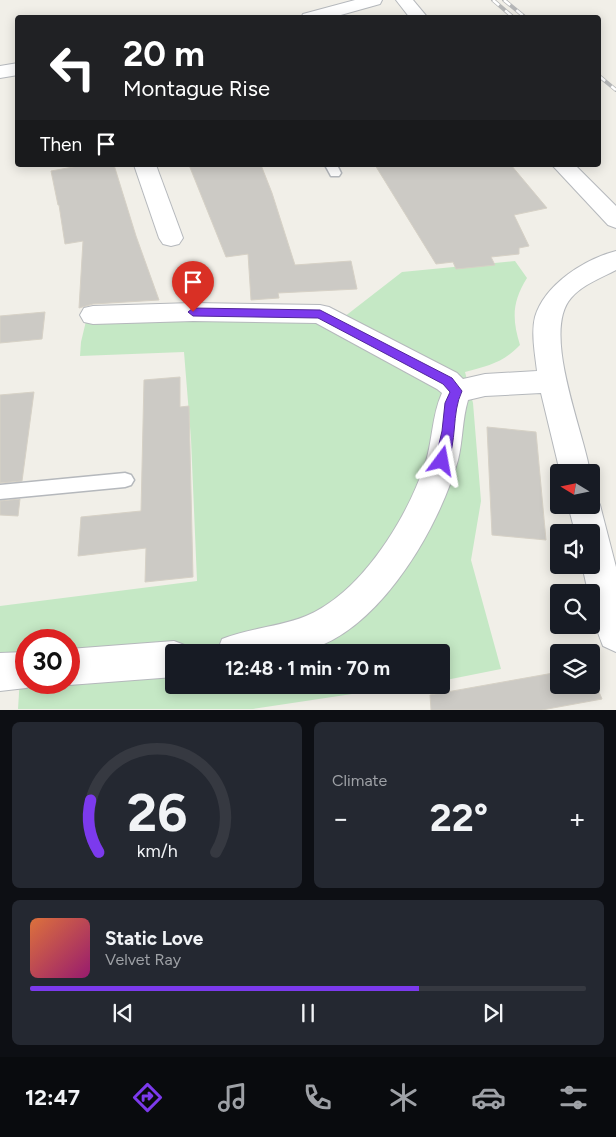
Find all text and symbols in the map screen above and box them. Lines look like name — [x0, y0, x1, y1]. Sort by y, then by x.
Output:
text: 20 m — [123, 33, 205, 75]
icon: left — [40, 35, 105, 100]
text: Montague Rise — [123, 75, 270, 102]
icon: arrive — [92, 130, 120, 158]
text: Then — [40, 133, 82, 156]
pin — [172, 261, 214, 312]
icon: arrive — [179, 268, 207, 296]
position arrow — [415, 434, 467, 486]
north arrow — [550, 464, 600, 514]
map controls — [550, 464, 600, 694]
button: sound — [550, 524, 600, 574]
button: search — [550, 584, 600, 634]
speed limit sign: 30 — [15, 629, 80, 694]
button: layers — [550, 644, 600, 694]
text: 12:48 · 1 min · 70 m — [225, 657, 390, 680]
text: Climate — [332, 771, 387, 790]
text: 26 — [127, 782, 187, 844]
text: 22° — [430, 795, 488, 841]
text: − — [332, 801, 349, 835]
text: + — [569, 801, 586, 835]
text: km/h — [137, 840, 177, 861]
text: Static Love — [105, 927, 203, 950]
text: Velvet Ray — [105, 950, 181, 969]
icon: previous — [109, 999, 137, 1027]
icon: pause — [294, 999, 322, 1027]
icon: next — [479, 999, 507, 1027]
icon: directions — [130, 1080, 165, 1115]
icon: music — [215, 1080, 250, 1115]
icon: phone — [300, 1080, 335, 1115]
icon: climate — [386, 1080, 421, 1115]
icon: car — [471, 1080, 506, 1115]
icon: filters — [556, 1080, 591, 1115]
text: 12:47 — [25, 1084, 80, 1111]

